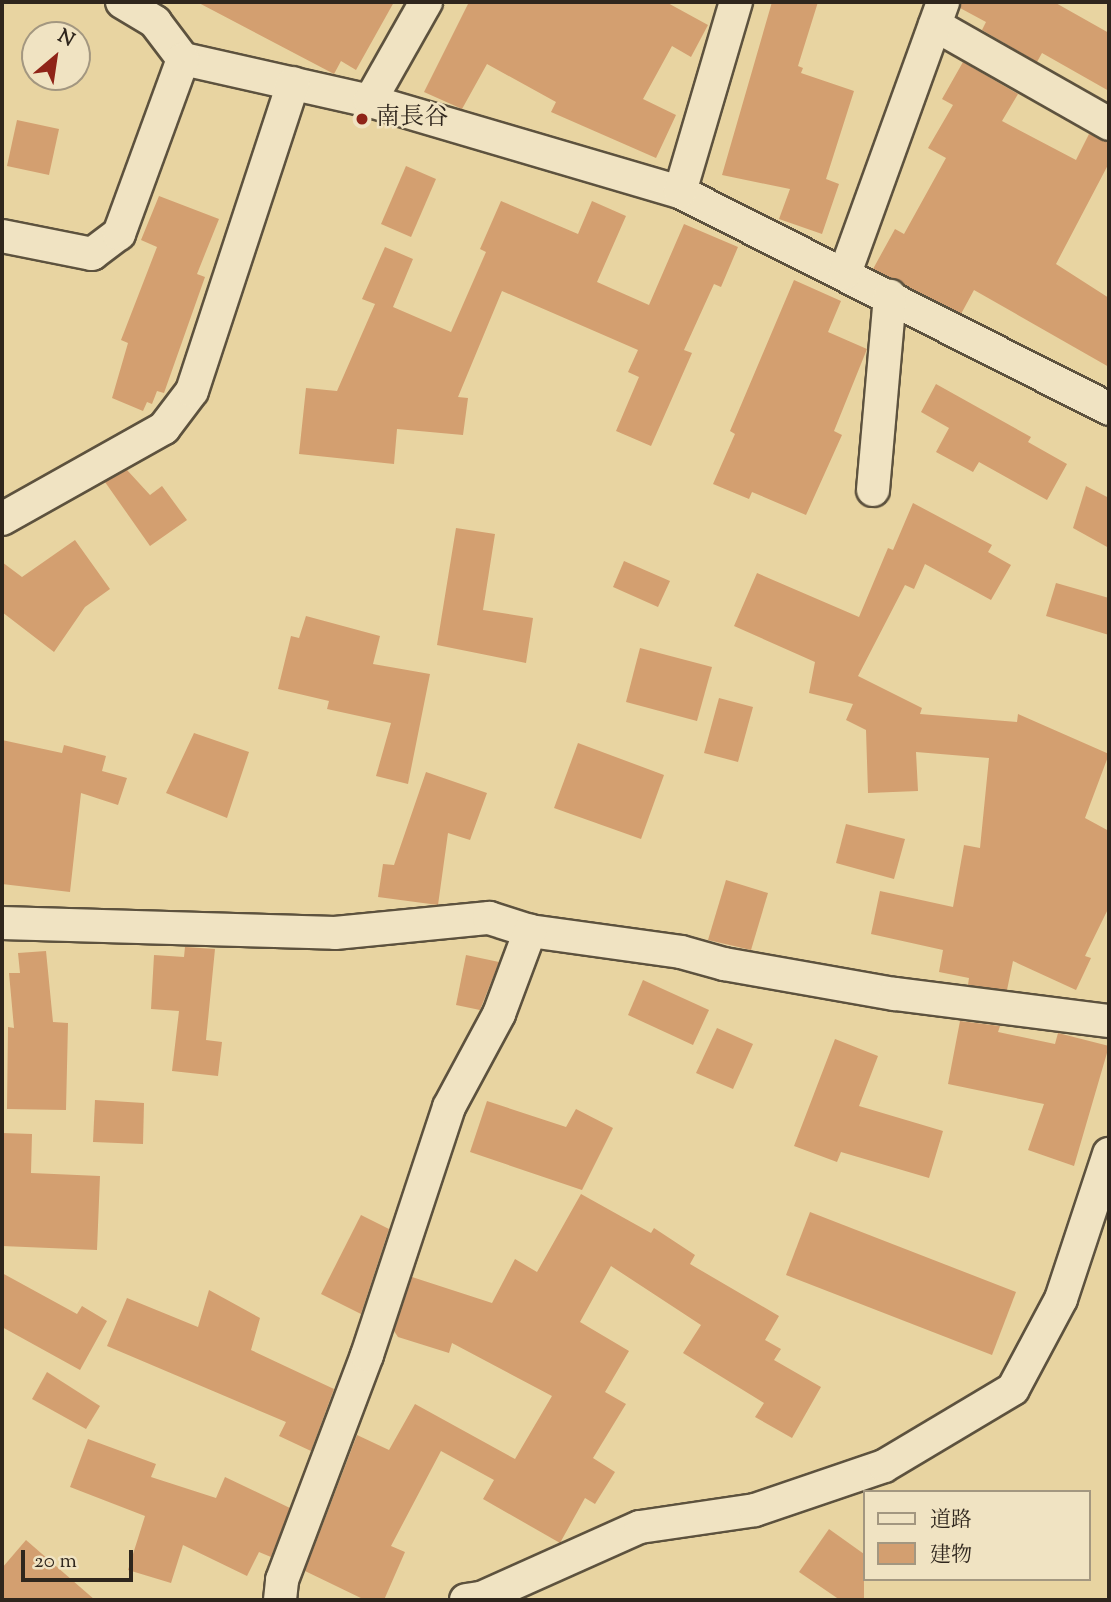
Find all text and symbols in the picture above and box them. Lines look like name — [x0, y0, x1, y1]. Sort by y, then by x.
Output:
north arrow — [21, 21, 91, 91]
text: N — [52, 23, 79, 54]
place label: 南長谷 — [376, 105, 448, 133]
marker: 南長谷 — [354, 111, 370, 127]
legend — [862, 1490, 1090, 1581]
text: 道路 — [930, 1506, 972, 1536]
scale bar — [24, 1536, 136, 1580]
text: 建物 — [930, 1541, 972, 1571]
text: 20 m — [34, 1547, 77, 1577]

